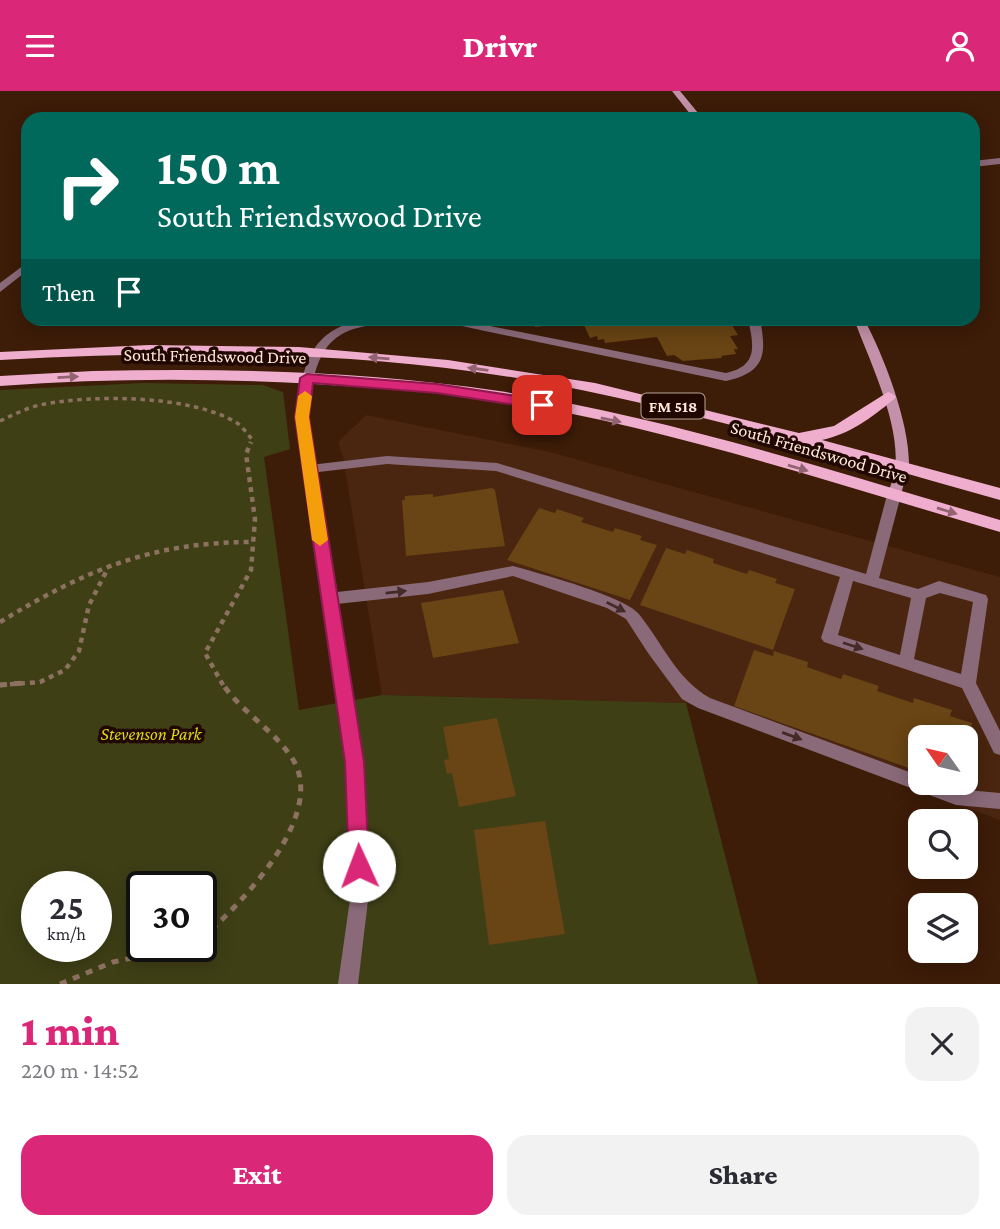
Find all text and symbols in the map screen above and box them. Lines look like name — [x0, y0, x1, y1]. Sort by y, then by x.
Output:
icon: menu — [21, 27, 59, 65]
icon: person — [941, 27, 979, 65]
text: Drivr — [462, 28, 538, 64]
icon: right — [42, 140, 133, 231]
text: 150 m — [157, 140, 280, 195]
text: South Friendswood Drive — [157, 198, 482, 234]
icon: arrive — [110, 273, 148, 311]
text: Then — [42, 278, 96, 307]
street label: South Friendswood Drive — [123, 344, 307, 368]
one-way arrow — [367, 352, 389, 363]
one-way arrow — [467, 364, 489, 375]
one-way arrow — [57, 371, 79, 382]
pin — [512, 375, 572, 435]
icon: arrive — [523, 386, 561, 424]
road number: FM 518 — [642, 393, 704, 419]
one-way arrow — [600, 414, 622, 425]
street label: South Friendswood Drive — [728, 417, 910, 487]
one-way arrow — [787, 463, 809, 474]
one-way arrow — [937, 506, 958, 516]
one-way arrow — [385, 586, 407, 597]
one-way arrow — [606, 601, 626, 612]
one-way arrow — [843, 641, 864, 651]
park label: Stevenson Park — [101, 724, 203, 744]
north arrow — [908, 725, 978, 795]
map controls — [908, 725, 978, 963]
one-way arrow — [782, 731, 803, 742]
button: search — [908, 809, 978, 879]
position arrow — [322, 829, 396, 903]
speed limit sign: 30 — [126, 871, 217, 962]
text: 25 — [49, 888, 84, 927]
button: layers — [908, 893, 978, 963]
text: km/h — [47, 924, 86, 944]
text: 1 min — [21, 1007, 119, 1054]
button: close — [905, 1007, 979, 1081]
text: 220 m · 14:52 — [21, 1057, 139, 1083]
button: Exit — [21, 1135, 493, 1215]
button: Share — [507, 1135, 979, 1215]

